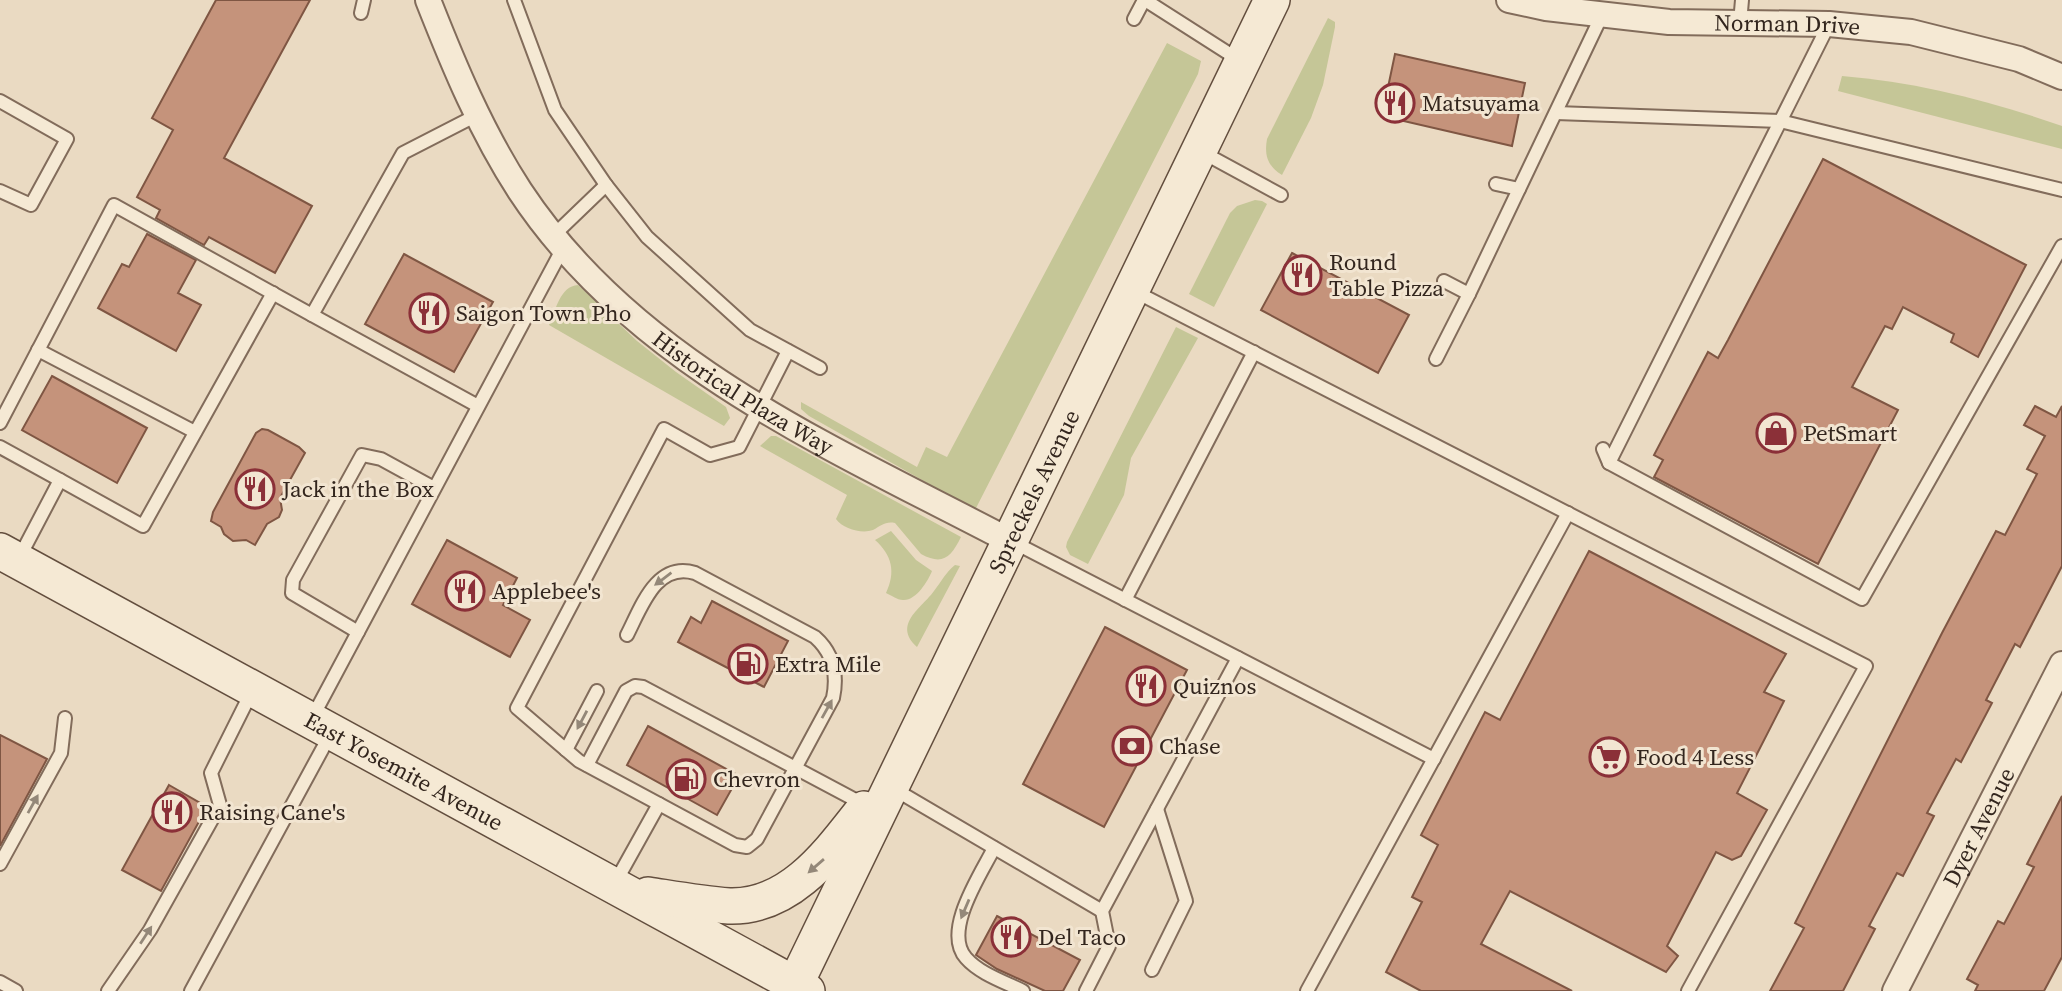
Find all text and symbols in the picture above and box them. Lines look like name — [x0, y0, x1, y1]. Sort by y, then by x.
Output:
street label: Norman Drive — [1714, 7, 1862, 43]
restaurant icon: Matsuyama — [1374, 82, 1416, 124]
place label: Matsuyama — [1422, 87, 1540, 119]
place label: Round Table Pizza — [1329, 246, 1444, 304]
restaurant icon: Round Table Pizza — [1281, 254, 1323, 296]
restaurant icon: Saigon Town Pho — [408, 292, 450, 334]
place label: Saigon Town Pho — [456, 297, 631, 329]
street label: Historical Plaza Way — [646, 323, 839, 463]
street label: Spreckels Avenue — [981, 404, 1087, 579]
shop icon: PetSmart — [1755, 412, 1797, 454]
place label: PetSmart — [1803, 417, 1898, 449]
restaurant icon: Jack in the Box — [234, 468, 276, 510]
place label: Jack in the Box — [281, 473, 434, 505]
restaurant icon: Applebee's — [444, 570, 486, 612]
one-way arrow — [655, 572, 673, 587]
place label: Applebee's — [492, 575, 601, 607]
fuel station icon: Extra Mile — [727, 643, 769, 685]
place label: Extra Mile — [775, 648, 881, 680]
restaurant icon: Quiznos — [1125, 665, 1167, 707]
place label: Quiznos — [1173, 670, 1257, 702]
one-way arrow — [821, 700, 833, 719]
street label: East Yosemite Avenue — [299, 704, 509, 838]
one-way arrow — [576, 711, 588, 731]
bank icon: Chase — [1111, 725, 1153, 767]
place label: Chase — [1159, 730, 1221, 762]
supermarket icon: Food 4 Less — [1588, 736, 1630, 778]
place label: Food 4 Less — [1636, 741, 1754, 773]
fuel station icon: Chevron — [665, 758, 707, 800]
street label: Dyer Avenue — [1935, 762, 2023, 892]
place label: Chevron — [713, 763, 801, 795]
restaurant icon: Raising Cane's — [151, 791, 193, 833]
one-way arrow — [27, 794, 39, 814]
place label: Raising Cane's — [199, 796, 345, 828]
one-way arrow — [807, 858, 825, 874]
one-way arrow — [959, 899, 971, 919]
restaurant icon: Del Taco — [990, 916, 1032, 958]
place label: Del Taco — [1038, 921, 1126, 953]
one-way arrow — [139, 925, 152, 944]

